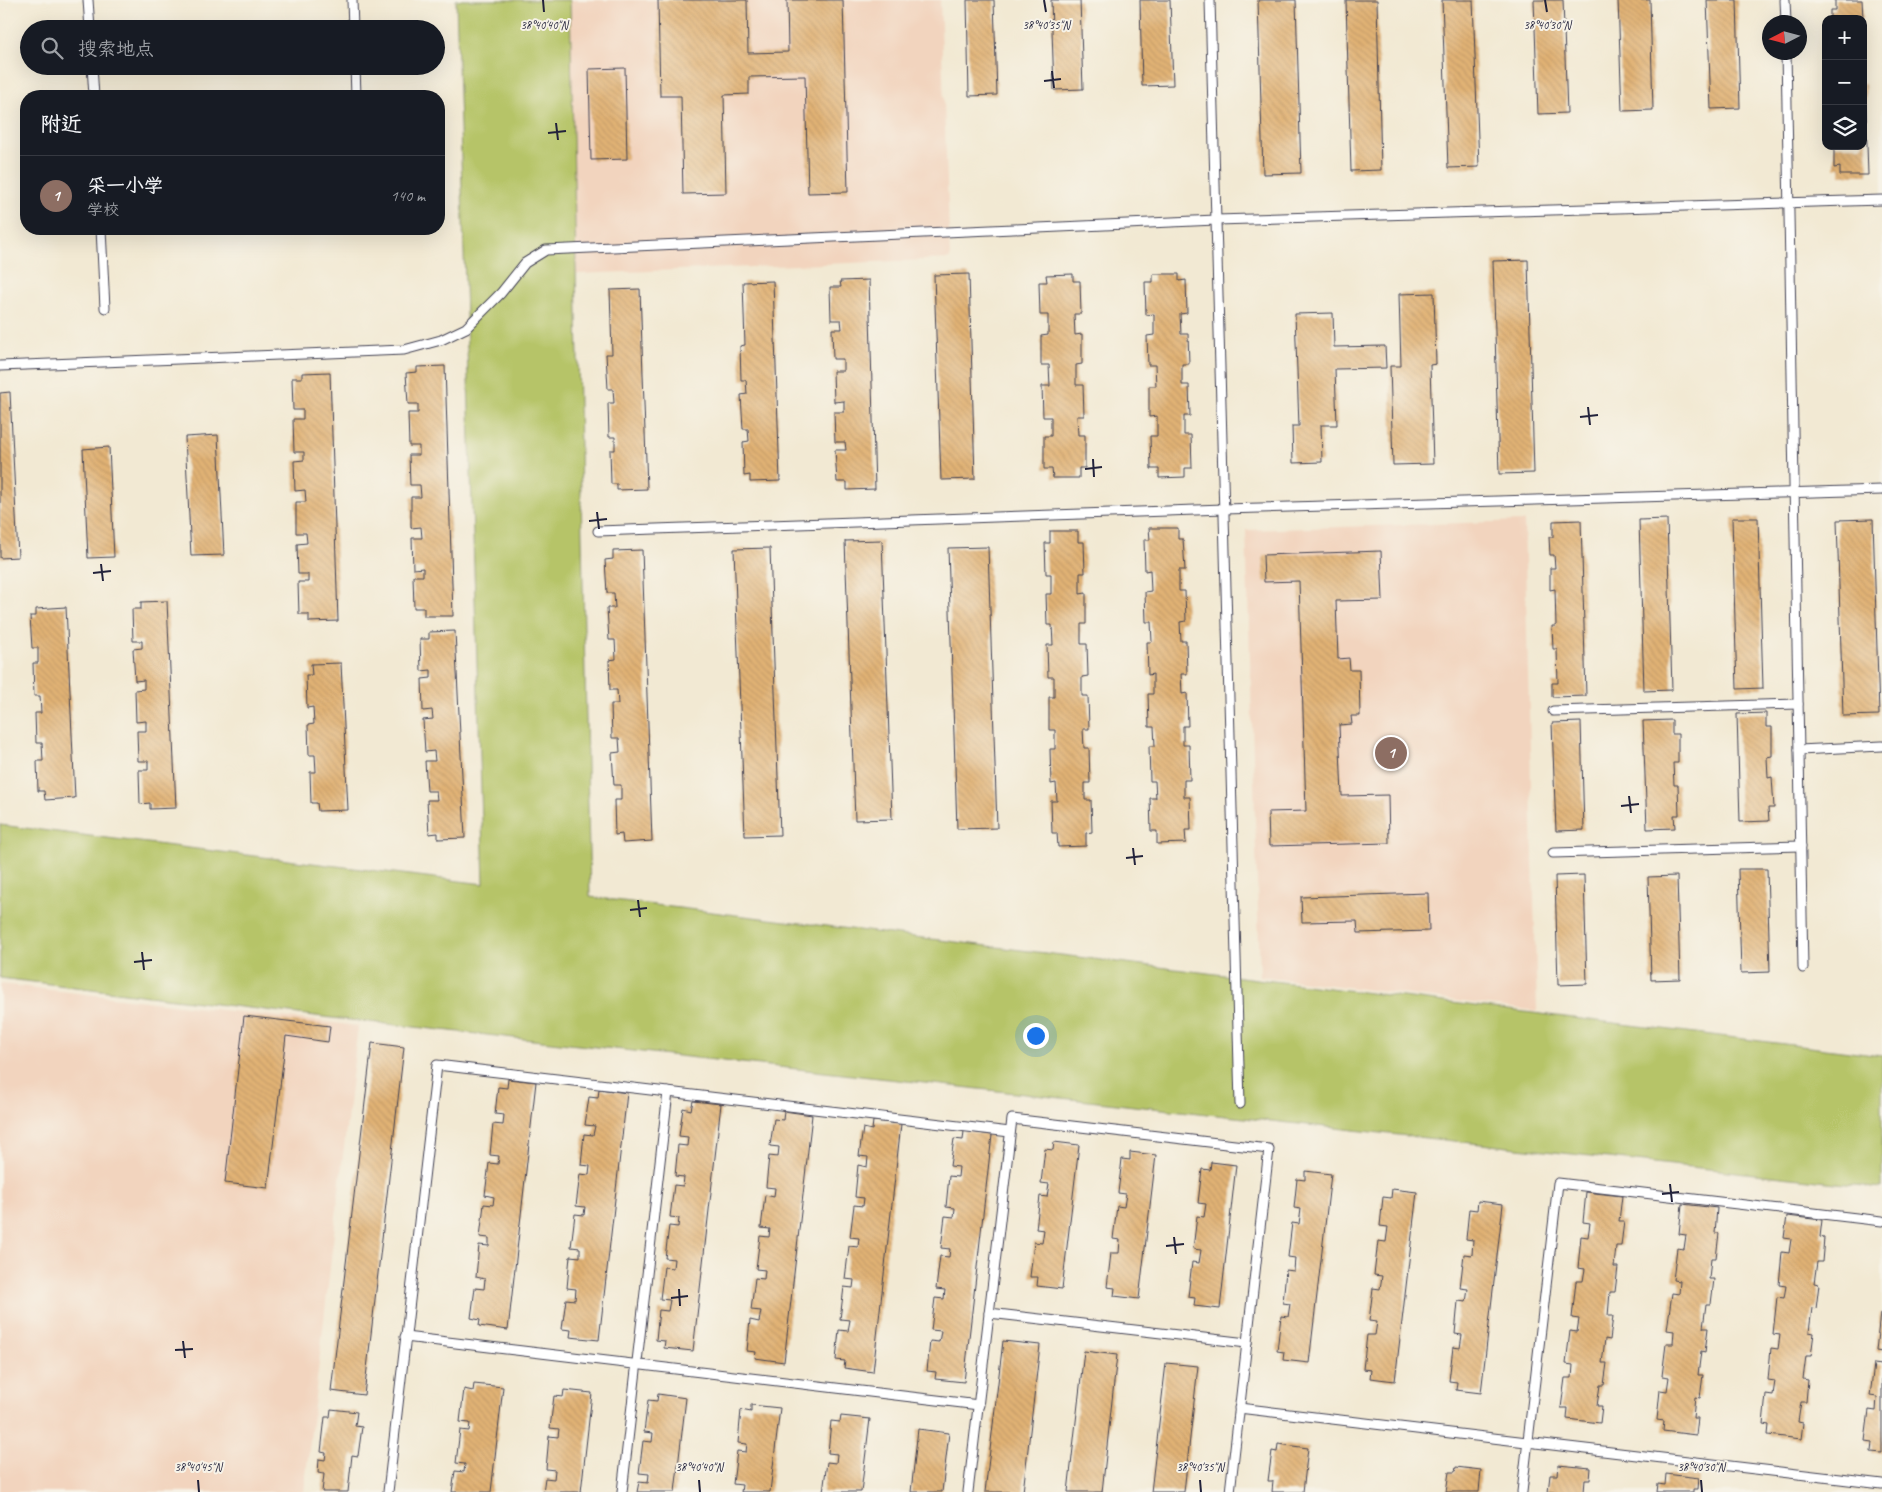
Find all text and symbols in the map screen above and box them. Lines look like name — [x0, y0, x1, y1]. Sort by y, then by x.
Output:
north arrow — [1762, 15, 1807, 60]
map controls — [1822, 15, 1867, 150]
button: + — [1822, 15, 1867, 60]
text: 38°40'40"N — [520, 17, 569, 33]
text: 38°40'35"N — [1022, 17, 1071, 33]
text: 38°40'30"N — [1523, 17, 1572, 33]
search box — [20, 20, 445, 75]
icon: search — [38, 34, 66, 62]
text: 搜索地点 — [78, 37, 154, 61]
button: − — [1822, 60, 1867, 105]
button: layers — [1822, 105, 1867, 150]
text: 附近 — [40, 111, 82, 137]
text: 采一小学 — [87, 174, 163, 198]
text: 1 — [52, 186, 60, 206]
text: 140 m — [391, 186, 425, 206]
text: 学校 — [87, 200, 119, 220]
pin: 1 — [1375, 734, 1407, 772]
your location — [1023, 1023, 1049, 1049]
text: 38°40'45"N — [174, 1459, 223, 1475]
text: 38°40'40"N — [675, 1459, 724, 1475]
text: 38°40'35"N — [1176, 1459, 1225, 1475]
text: 38°40'30"N — [1677, 1459, 1726, 1475]

